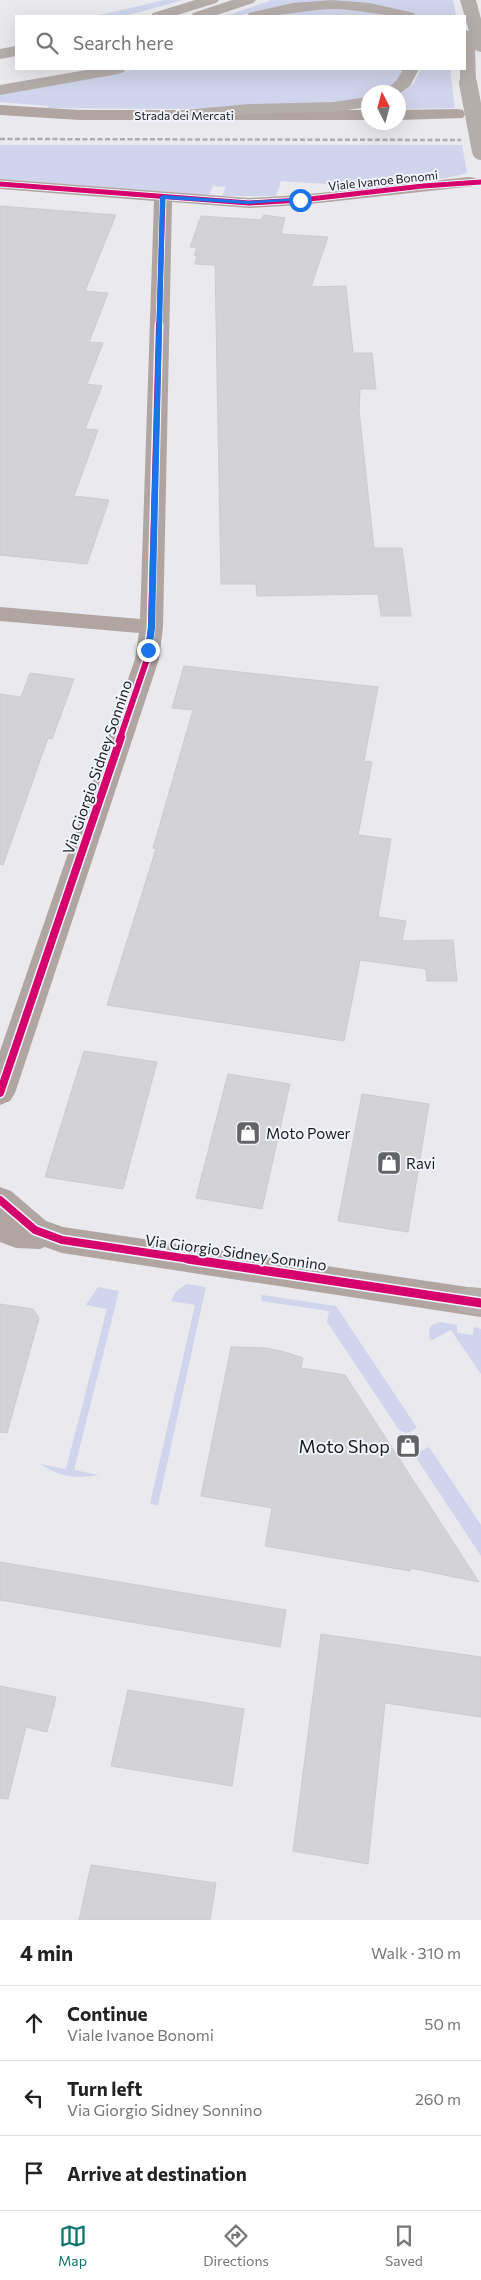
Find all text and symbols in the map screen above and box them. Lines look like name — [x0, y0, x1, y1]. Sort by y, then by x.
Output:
search box — [15, 15, 466, 70]
icon: search — [33, 29, 61, 57]
text: Search here — [73, 31, 173, 54]
north arrow — [361, 85, 406, 130]
street label: Strada dei Mercati — [134, 108, 234, 122]
street label: Viale Ivanoe Bonomi — [327, 167, 439, 193]
route start — [289, 189, 312, 212]
route end — [137, 639, 160, 662]
street label: Via Giorgio Sidney Sonnino — [59, 677, 135, 857]
shop icon: Moto Power — [235, 1120, 261, 1146]
place label: Moto Power — [266, 1124, 351, 1142]
shop icon: Ravi — [376, 1150, 402, 1176]
place label: Ravi — [406, 1154, 435, 1172]
street label: Via Giorgio Sidney Sonnino — [144, 1230, 328, 1274]
shop icon: Moto Shop — [395, 1433, 421, 1459]
place label: Moto Shop — [298, 1435, 390, 1457]
text: 4 min — [20, 1940, 73, 1965]
text: Walk · 310 m — [371, 1943, 461, 1962]
text: Continue — [67, 2002, 147, 2025]
icon: ahead — [20, 2009, 48, 2037]
text: 50 m — [424, 2014, 461, 2033]
text: Viale Ivanoe Bonomi — [67, 2025, 214, 2044]
text: Turn left — [67, 2077, 142, 2100]
icon: left — [20, 2084, 48, 2112]
text: 260 m — [415, 2089, 461, 2108]
text: Via Giorgio Sidney Sonnino — [67, 2100, 262, 2119]
icon: arrive — [20, 2159, 48, 2187]
text: Arrive at destination — [67, 2162, 247, 2185]
tab: Map — [58, 2222, 87, 2269]
tab: Directions — [203, 2222, 269, 2269]
tab: Saved — [385, 2222, 423, 2269]

